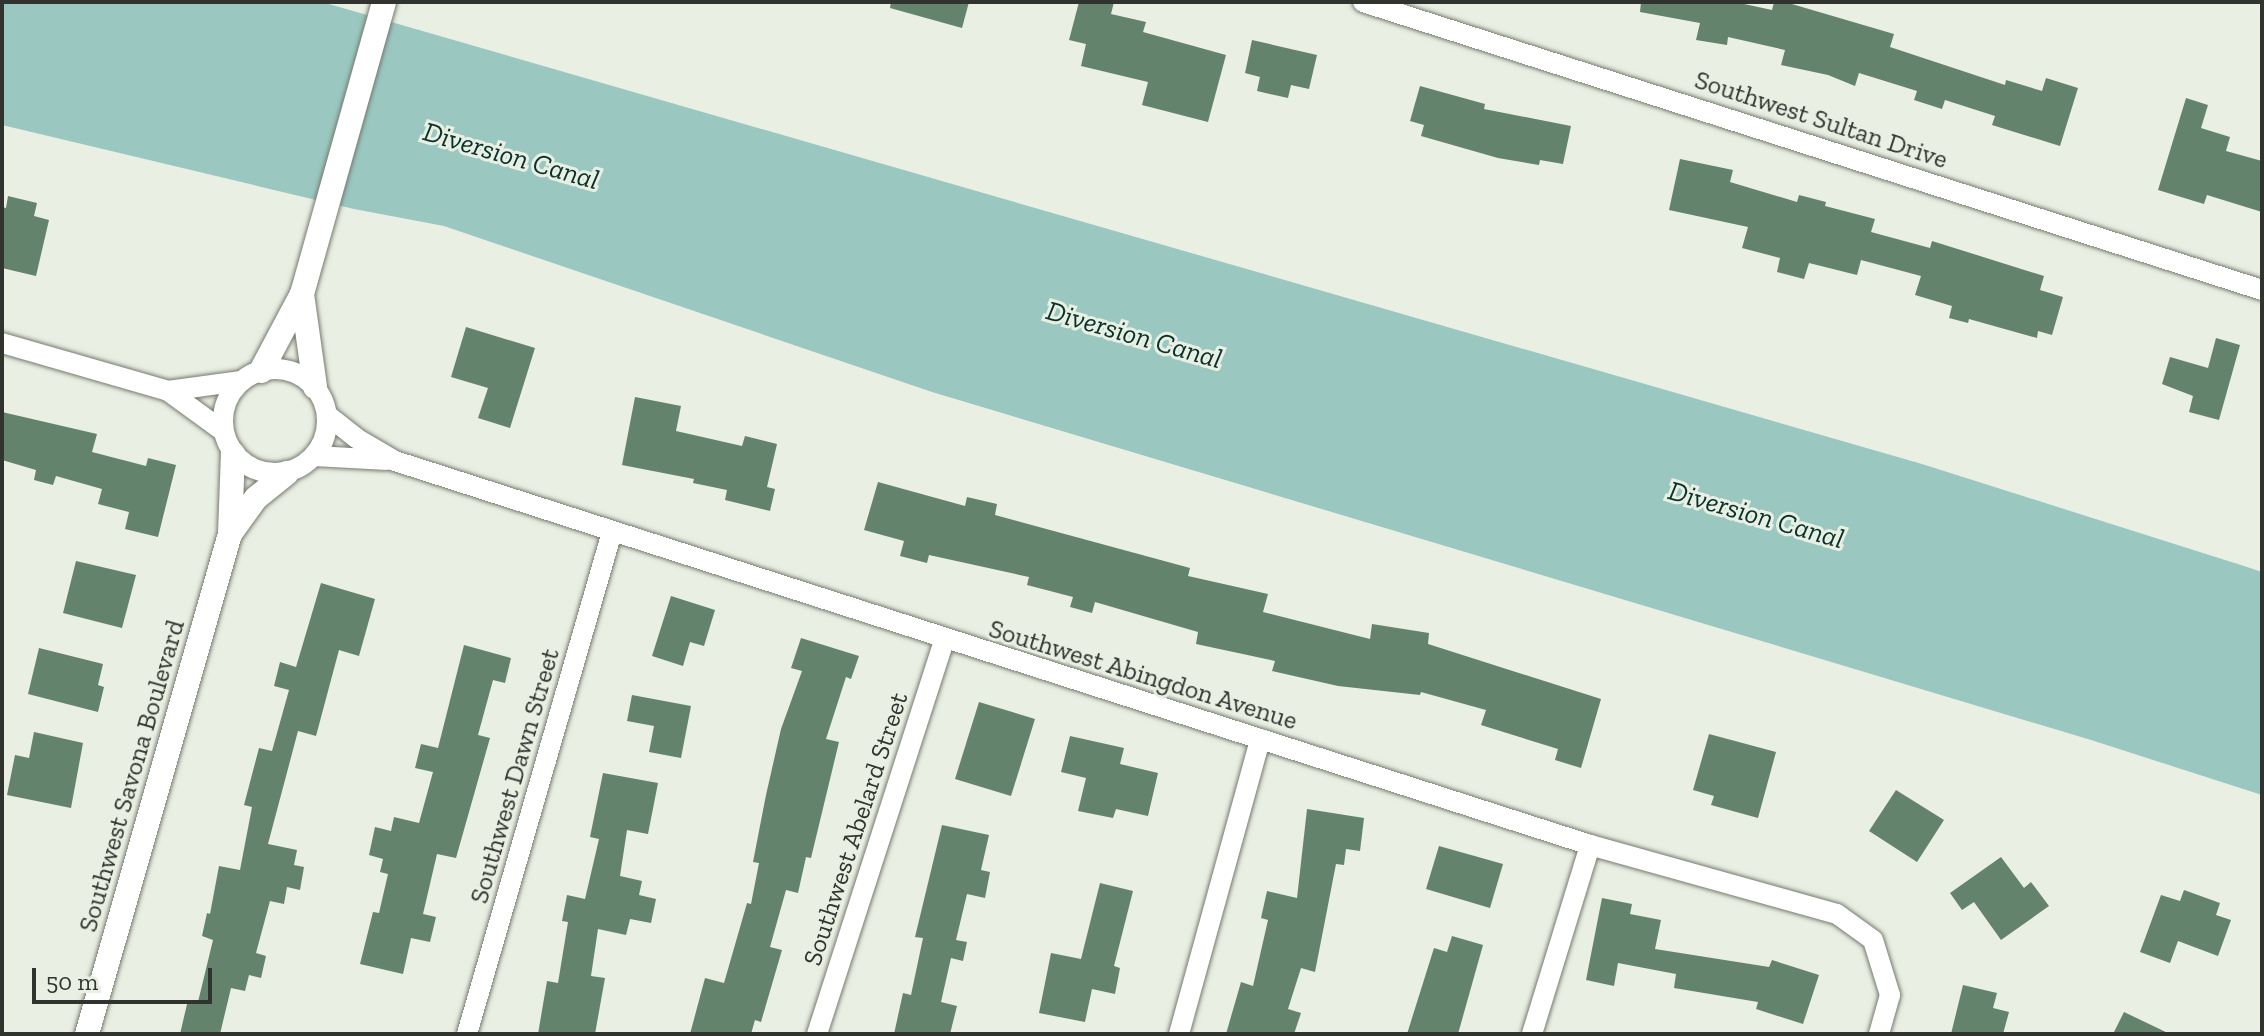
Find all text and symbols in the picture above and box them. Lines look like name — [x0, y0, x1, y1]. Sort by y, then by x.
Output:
street label: Southwest Sultan Drive — [1691, 64, 1951, 176]
water label: Diversion Canal — [419, 115, 603, 197]
water label: Diversion Canal — [1042, 294, 1226, 376]
water label: Diversion Canal — [1664, 474, 1848, 556]
street label: Southwest Abingdon Avenue — [984, 613, 1302, 737]
street label: Southwest Savona Boulevard — [72, 616, 192, 936]
street label: Southwest Dawn Street — [464, 645, 566, 907]
street label: Southwest Abelard Street — [797, 688, 915, 970]
scale bar — [36, 952, 216, 1002]
text: 50 m — [46, 967, 98, 996]

